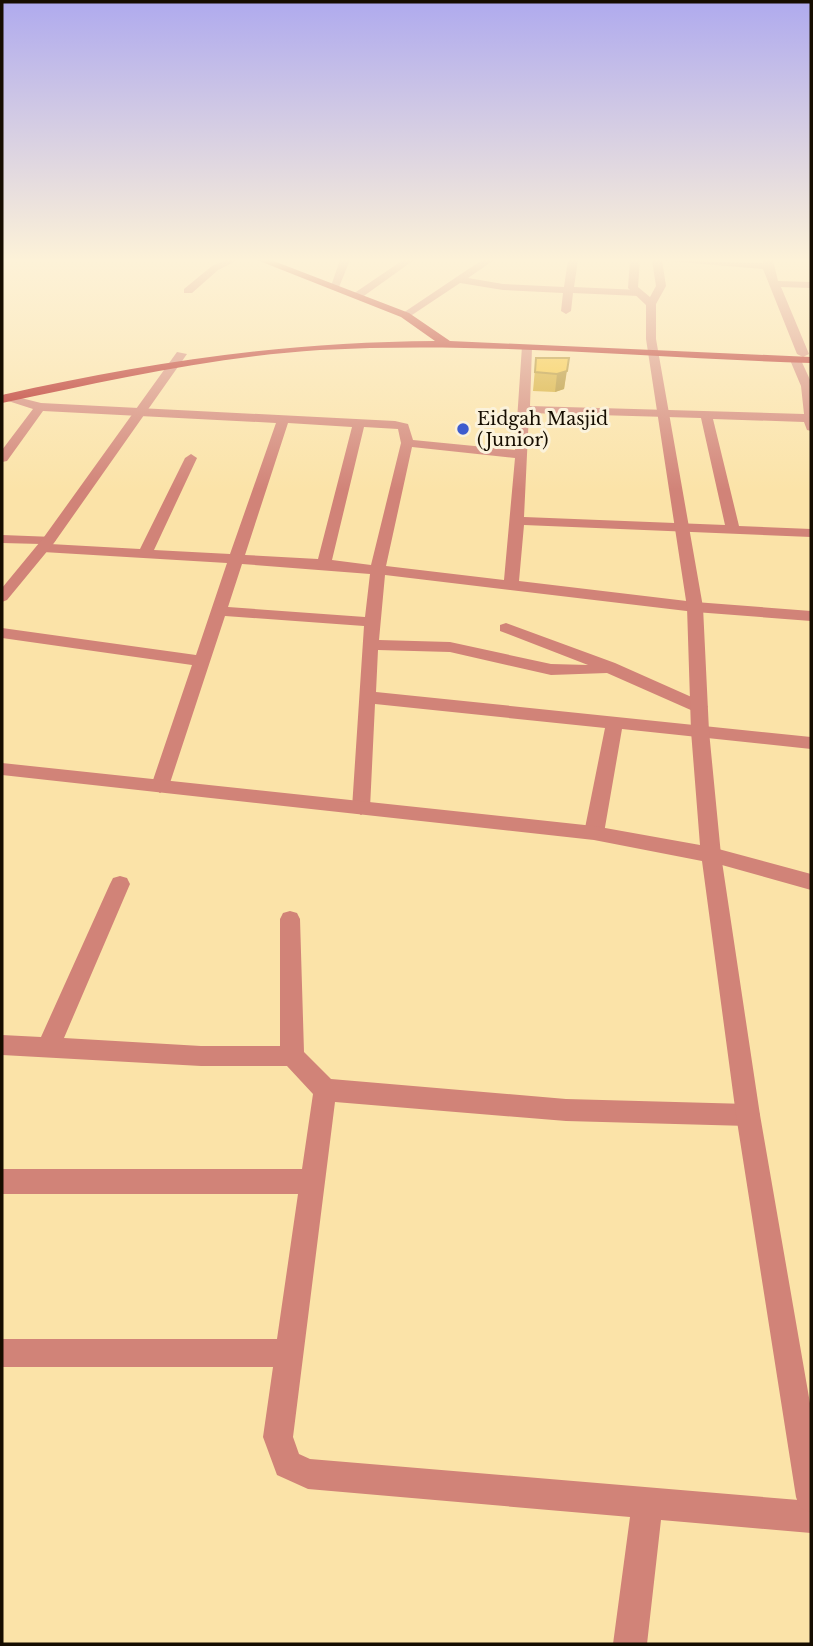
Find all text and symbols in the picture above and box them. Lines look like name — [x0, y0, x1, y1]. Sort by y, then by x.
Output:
place label: Eidgah Masjid (Junior) — [477, 408, 608, 451]
marker: Eidgah Masjid (Junior) — [455, 421, 471, 437]

